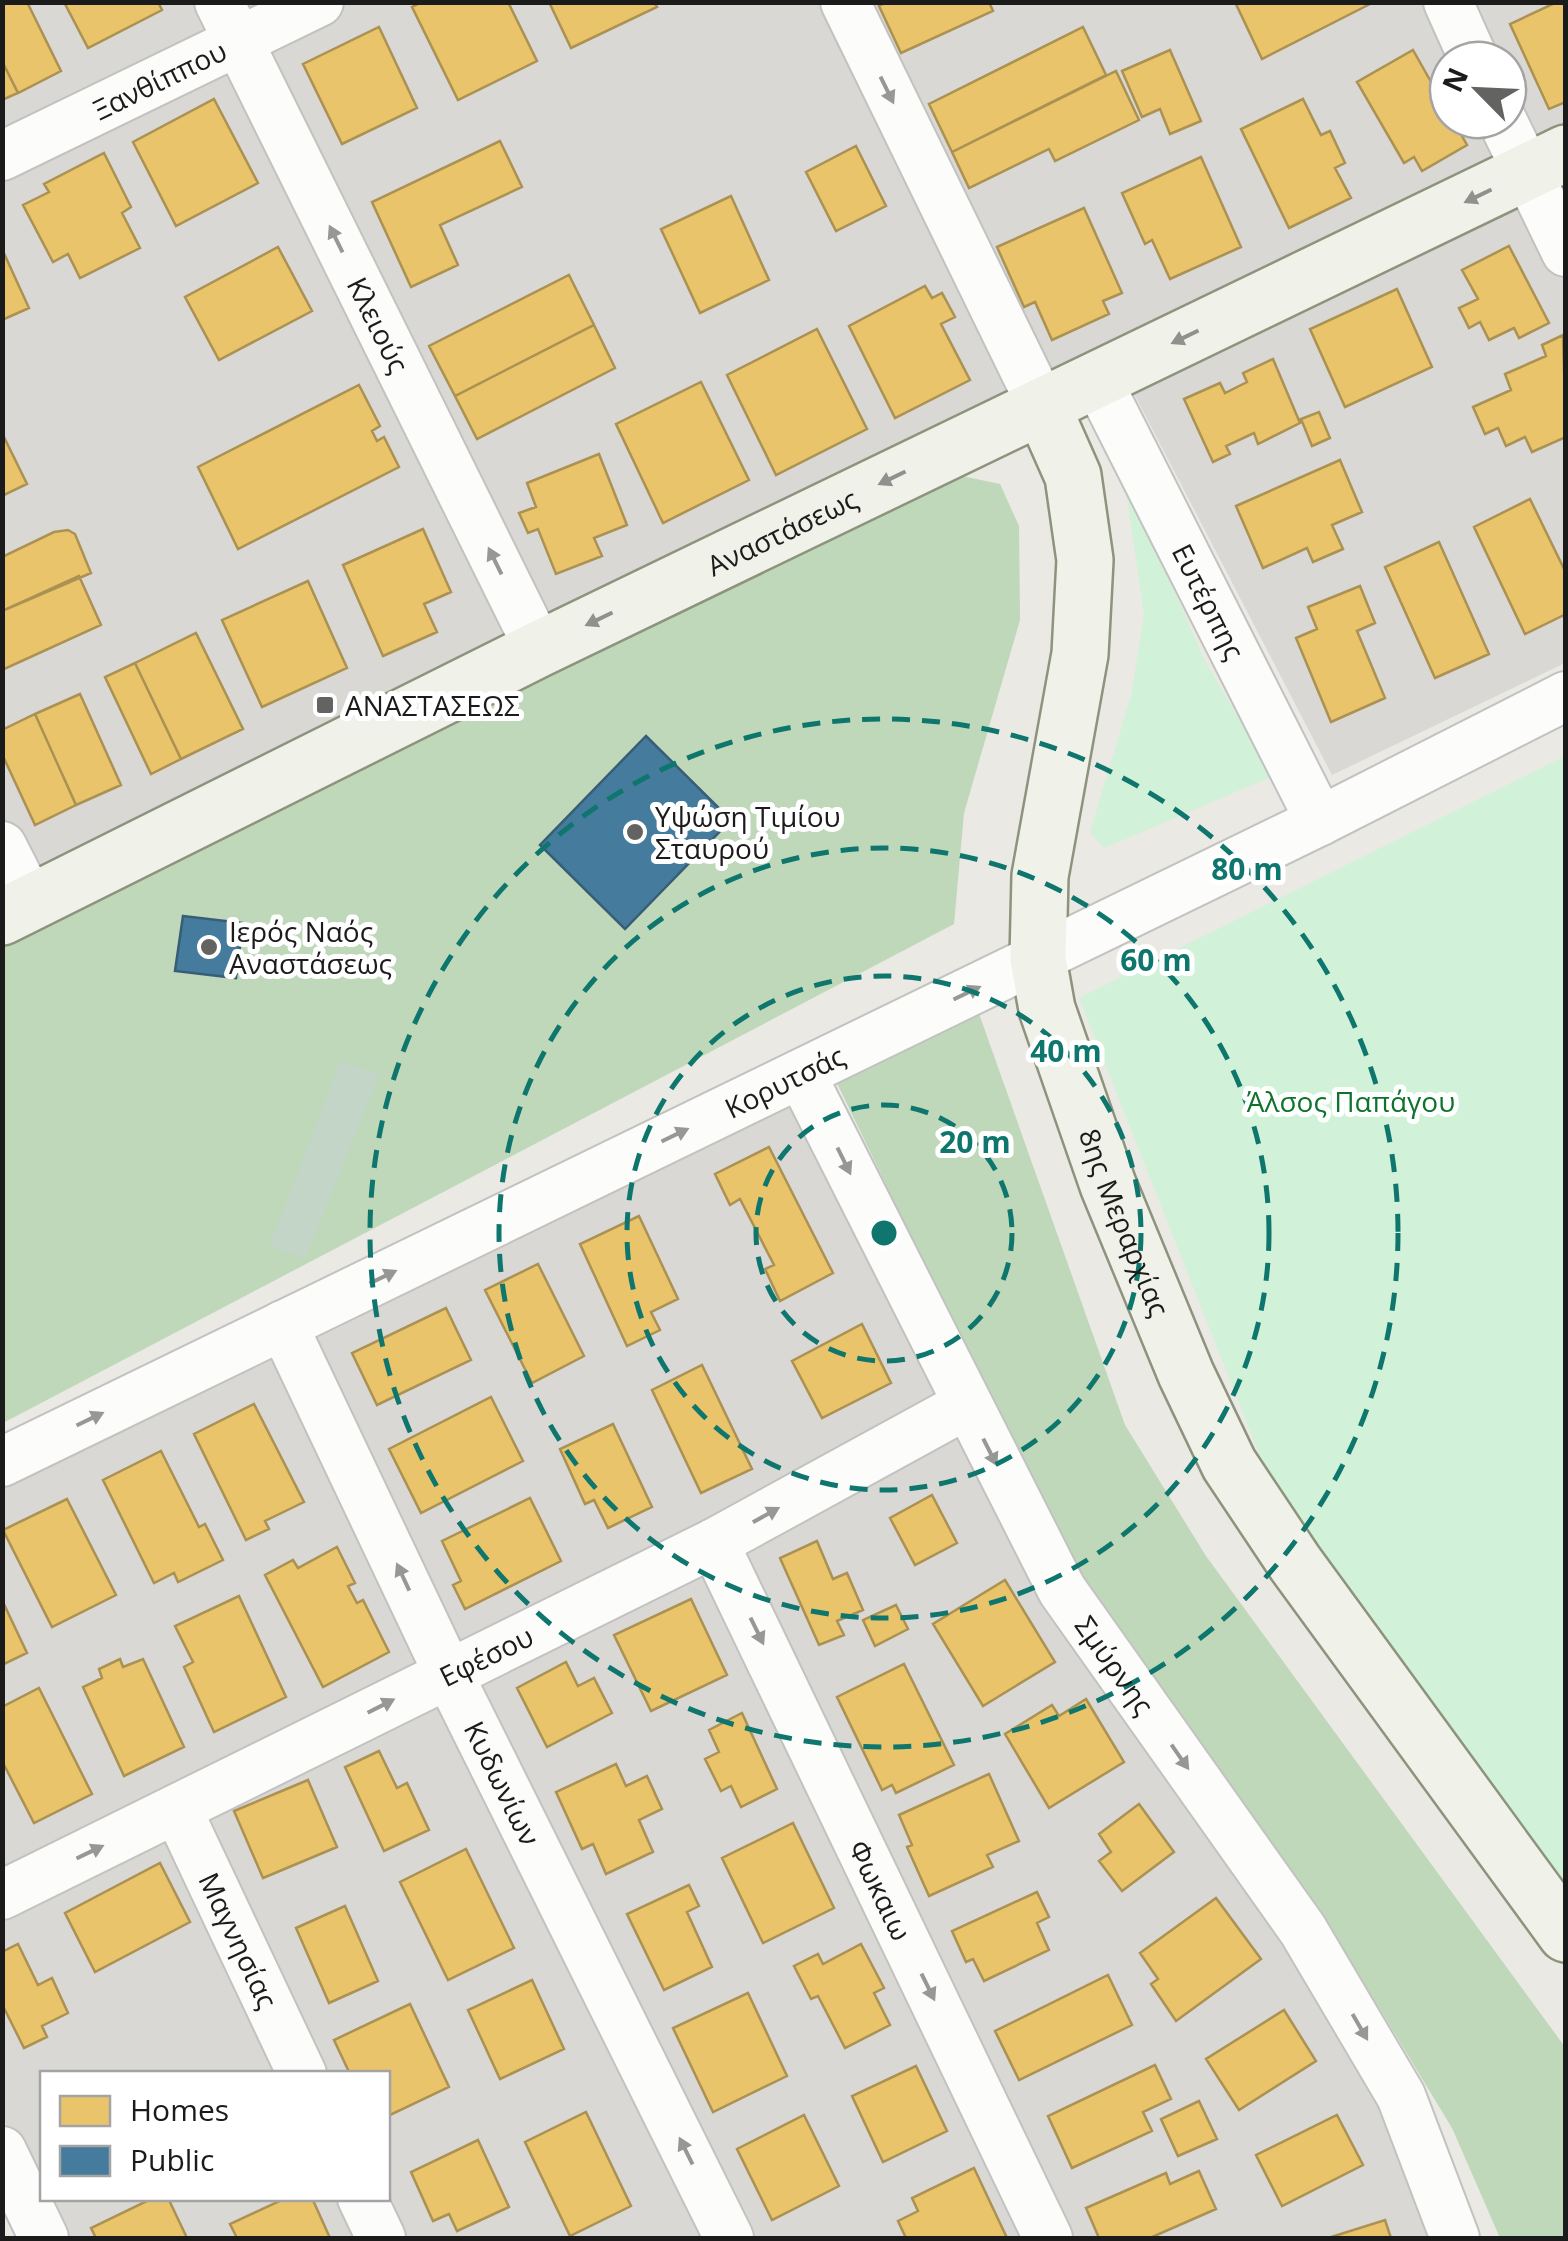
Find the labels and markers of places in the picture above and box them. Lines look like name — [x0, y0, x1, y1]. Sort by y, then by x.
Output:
place label: ΑΝΑΣΤΑΣΕΩΣ — [345, 686, 520, 724]
marker: ΑΝΑΣΤΑΣΕΩΣ — [314, 694, 336, 716]
place label: Υψώση Τιμίου Σταυρού — [655, 797, 841, 867]
marker: Υψώση Τιμίου Σταυρού — [624, 821, 646, 843]
place label: Ιερός Ναός Αναστάσεως — [229, 912, 392, 982]
marker: Ιερός Ναός Αναστάσεως — [198, 936, 220, 958]
centre of rings — [866, 1215, 902, 1251]

